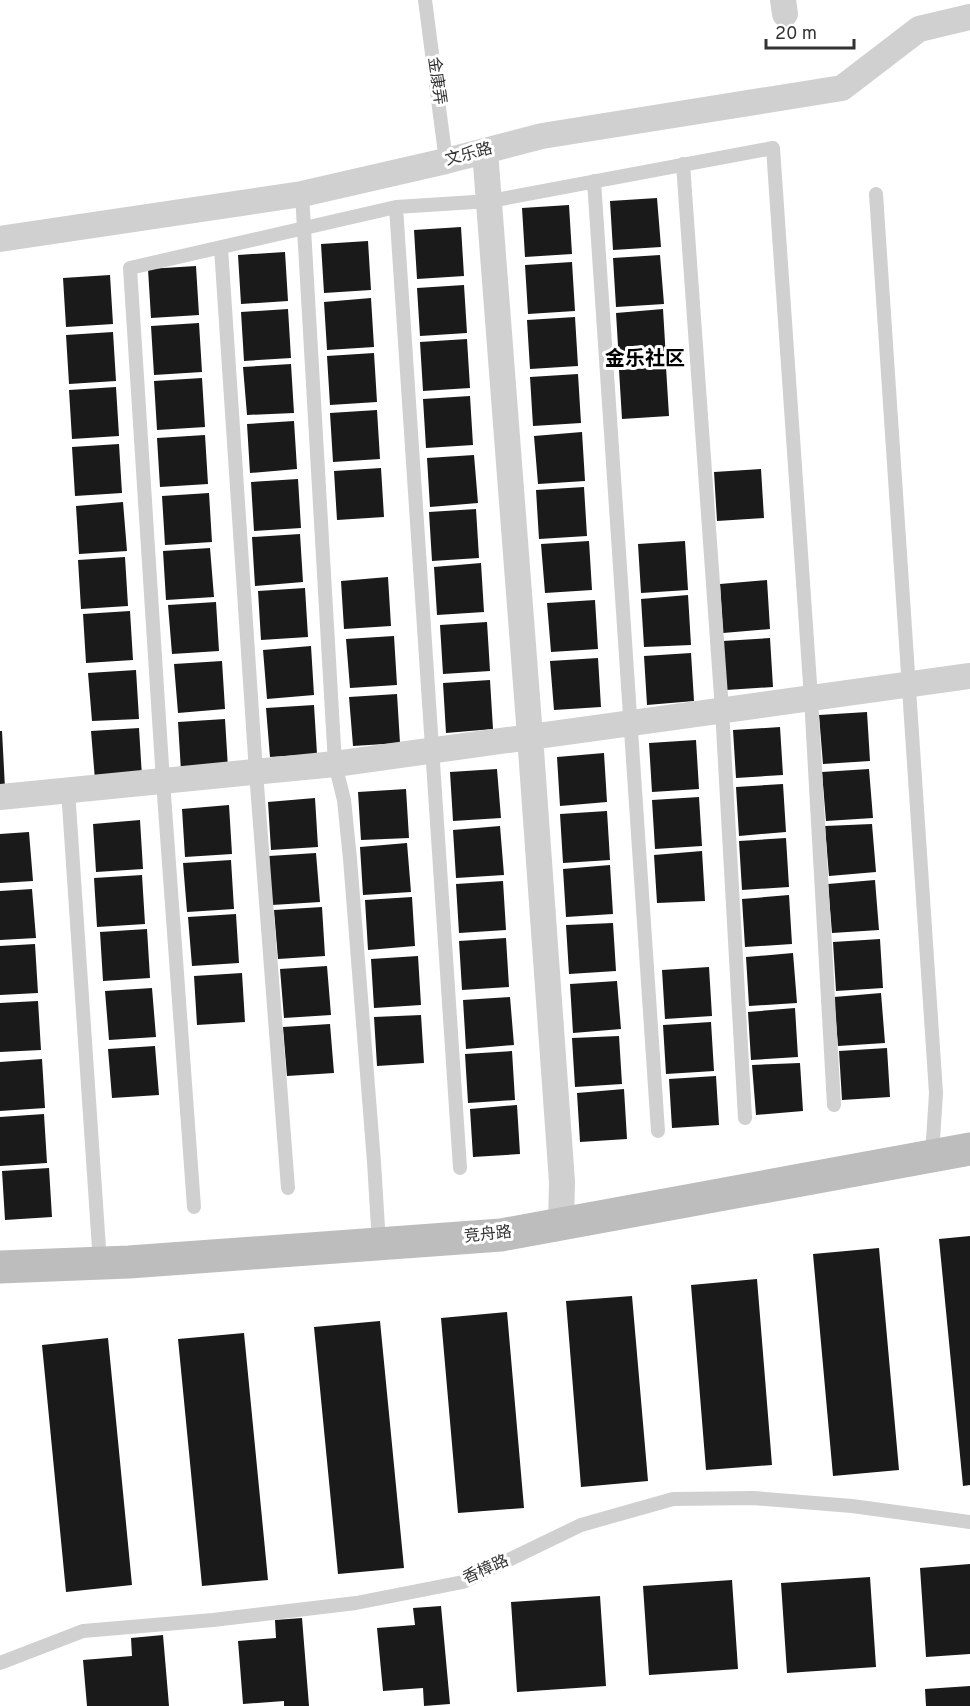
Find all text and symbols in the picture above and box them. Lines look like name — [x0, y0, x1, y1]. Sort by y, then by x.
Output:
scale bar — [766, 12, 854, 50]
text: 20 m — [775, 23, 817, 46]
street label: 金康弄 — [423, 56, 449, 106]
street label: 文乐路 — [443, 139, 495, 171]
district label: 金乐社区 — [605, 347, 685, 373]
street label: 竞舟路 — [463, 1223, 513, 1247]
street label: 香樟路 — [460, 1551, 512, 1589]

